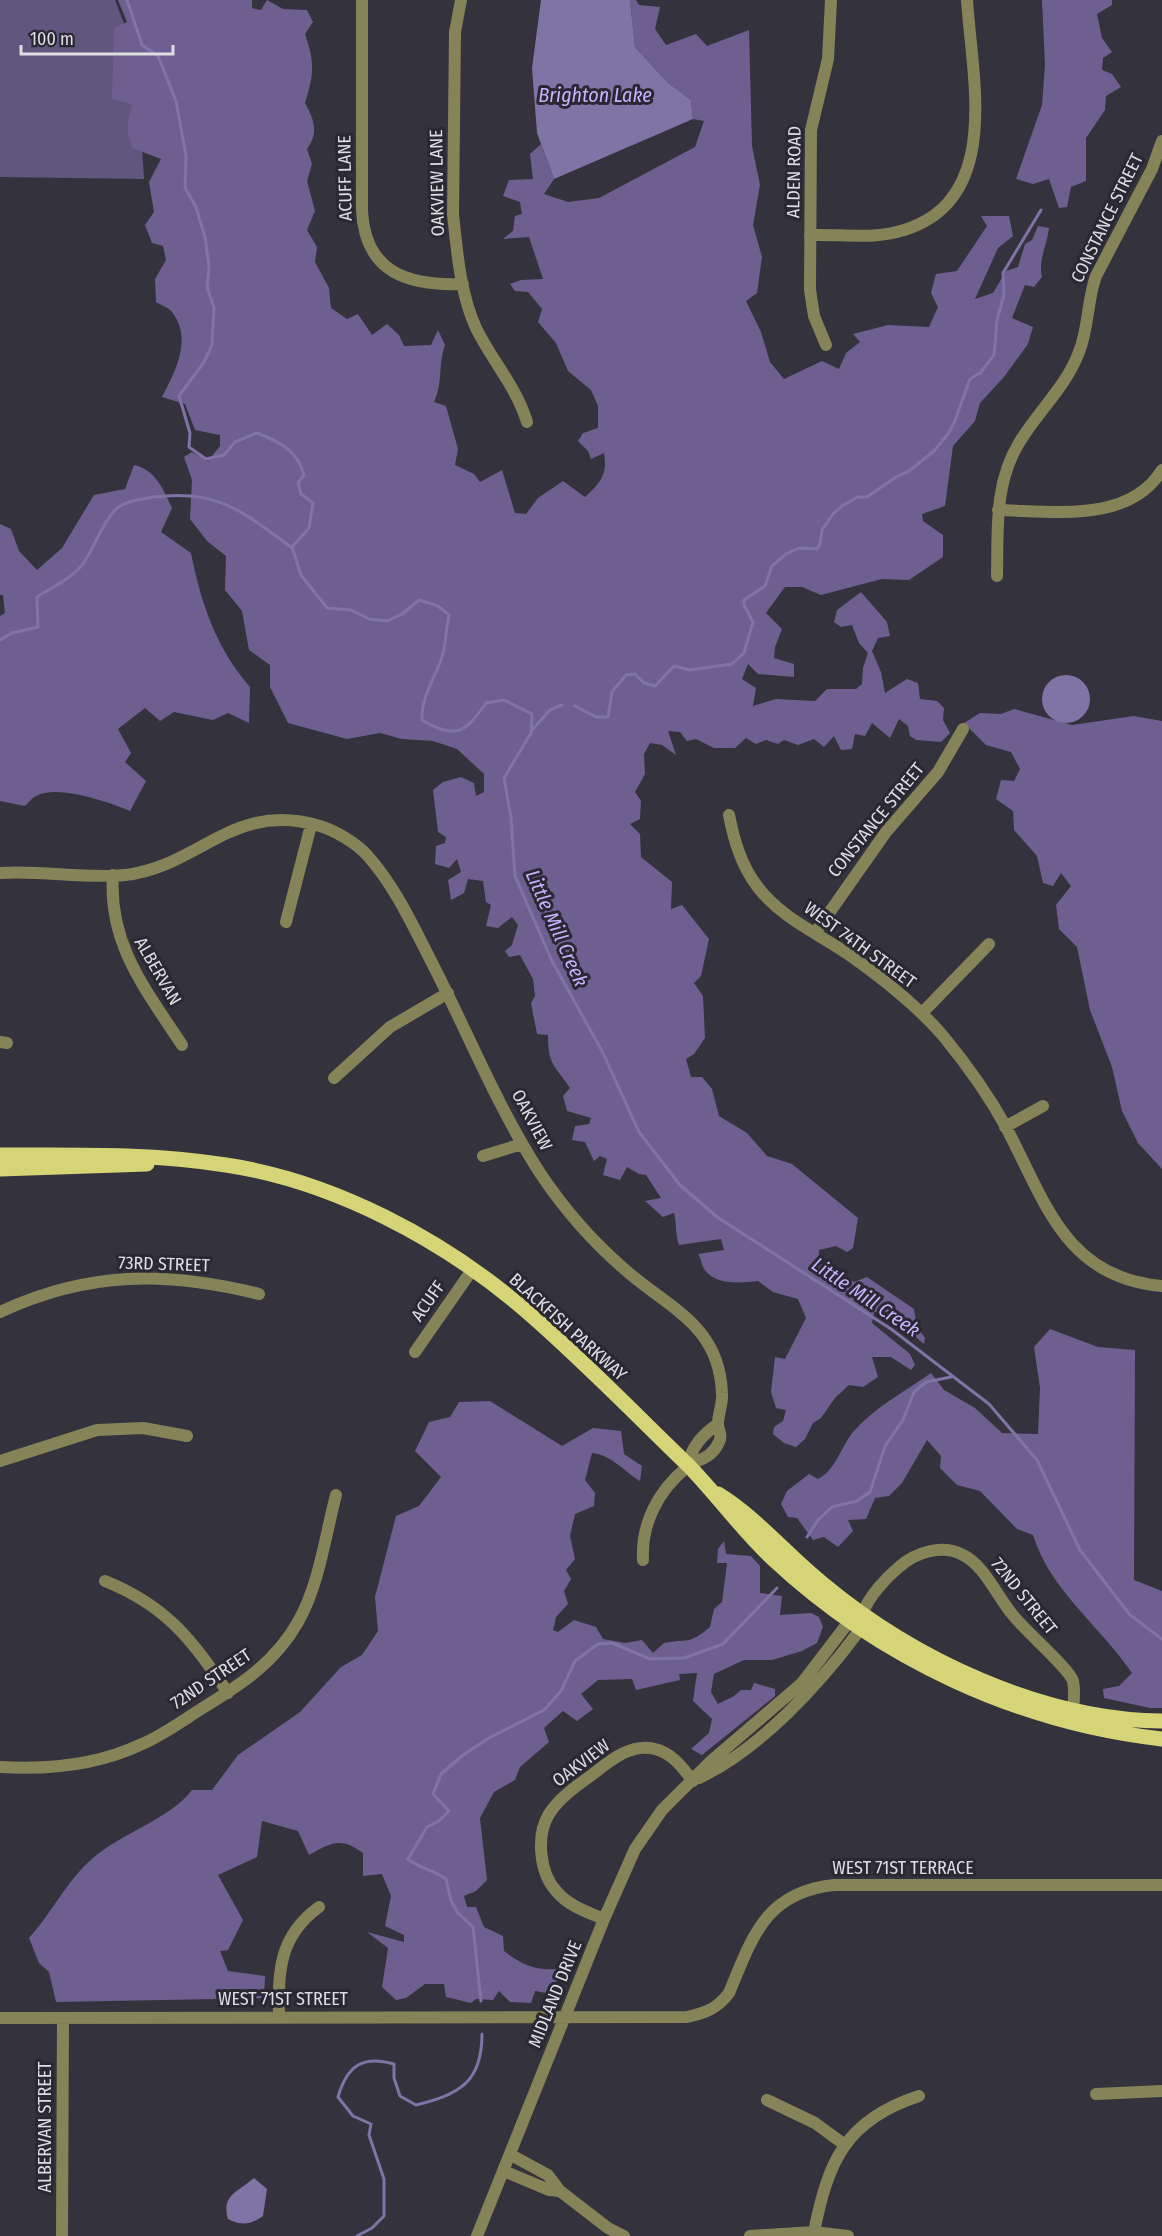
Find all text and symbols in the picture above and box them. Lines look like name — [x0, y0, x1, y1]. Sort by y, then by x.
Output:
scale bar — [21, 18, 172, 56]
text: 100 m — [30, 28, 74, 50]
water label: Brighton Lake — [538, 83, 652, 107]
street label: ALDEN ROAD — [782, 126, 806, 218]
street label: OAKVIEW LANE — [425, 129, 449, 237]
street label: ACUFF LANE — [333, 135, 357, 221]
street label: CONSTANCE STREET — [1066, 149, 1148, 286]
street label: CONSTANCE STREET — [823, 758, 929, 882]
water label: Little Mill Creek — [521, 866, 593, 990]
street label: WEST 74TH STREET — [800, 897, 921, 993]
street label: ALBERVAN — [130, 933, 186, 1009]
street label: OAKVIEW — [507, 1086, 557, 1155]
street label: 73RD STREET — [118, 1251, 211, 1277]
water label: Little Mill Creek — [807, 1252, 925, 1342]
street label: BLACKFISH PARKWAY — [505, 1268, 631, 1386]
street label: ACUFF — [406, 1276, 450, 1326]
street label: 72ND STREET — [986, 1553, 1062, 1639]
street label: 72ND STREET — [166, 1644, 256, 1714]
street label: OAKVIEW — [548, 1734, 614, 1792]
street label: WEST 71ST TERRACE — [832, 1857, 974, 1879]
street label: MIDLAND DRIVE — [524, 1937, 586, 2051]
street label: WEST 71ST STREET — [218, 1988, 349, 2010]
street label: ALBERVAN STREET — [34, 2061, 56, 2192]

